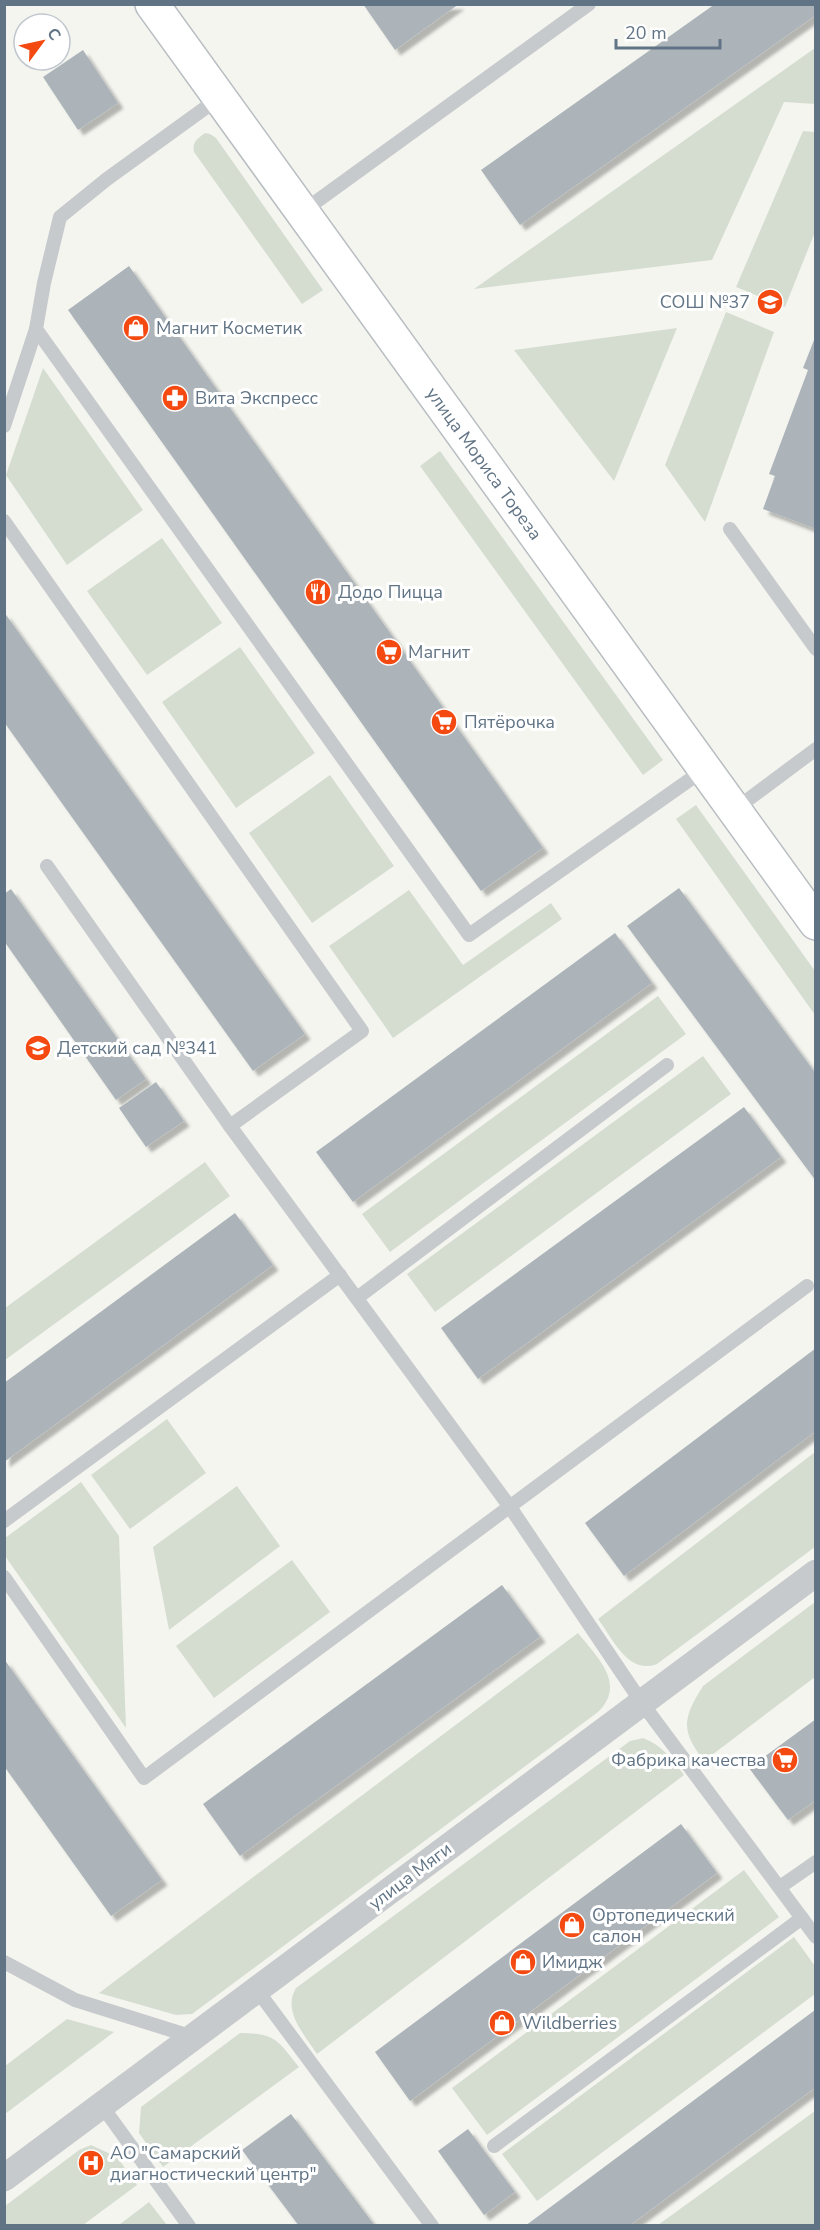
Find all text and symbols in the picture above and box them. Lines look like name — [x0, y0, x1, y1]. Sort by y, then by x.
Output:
north arrow — [12, 12, 72, 72]
scale bar — [616, 12, 720, 50]
text: 20 m — [625, 21, 667, 45]
text: С — [42, 24, 66, 45]
school or university icon: СОШ №37 — [755, 287, 785, 317]
place label: СОШ №37 — [660, 290, 750, 314]
shop icon: Магнит Косметик — [121, 313, 151, 343]
place label: Магнит Косметик — [156, 316, 303, 340]
street label: улица Мориса Тореза — [421, 382, 547, 545]
pharmacy icon: Вита Экспресс — [160, 383, 190, 413]
place label: Вита Экспресс — [195, 386, 319, 410]
restaurant icon: Додо Пицца — [303, 577, 333, 607]
place label: Додо Пицца — [338, 580, 443, 604]
supermarket icon: Магнит — [374, 637, 404, 667]
place label: Магнит — [408, 640, 470, 664]
supermarket icon: Пятёрочка — [429, 707, 459, 737]
place label: Пятёрочка — [464, 710, 555, 734]
school or university icon: Детский сад №341 — [23, 1033, 53, 1063]
place label: Детский сад №341 — [57, 1036, 218, 1060]
supermarket icon: Фабрика качества — [770, 1745, 800, 1775]
place label: Фабрика качества — [611, 1748, 766, 1772]
street label: улица Мяги — [364, 1837, 456, 1915]
place label: Ортопедический салон — [592, 1903, 735, 1948]
shop icon: Ортопедический салон — [557, 1910, 587, 1940]
shop icon: Имидж — [508, 1947, 538, 1977]
place label: Имидж — [542, 1950, 603, 1974]
shop icon: Wildberries — [487, 2008, 517, 2038]
place label: Wildberries — [522, 2011, 617, 2035]
place label: АО "Самарский диагностический центр" — [110, 2141, 317, 2186]
hospital icon: АО "Самарский диагностический центр" — [76, 2148, 106, 2178]

